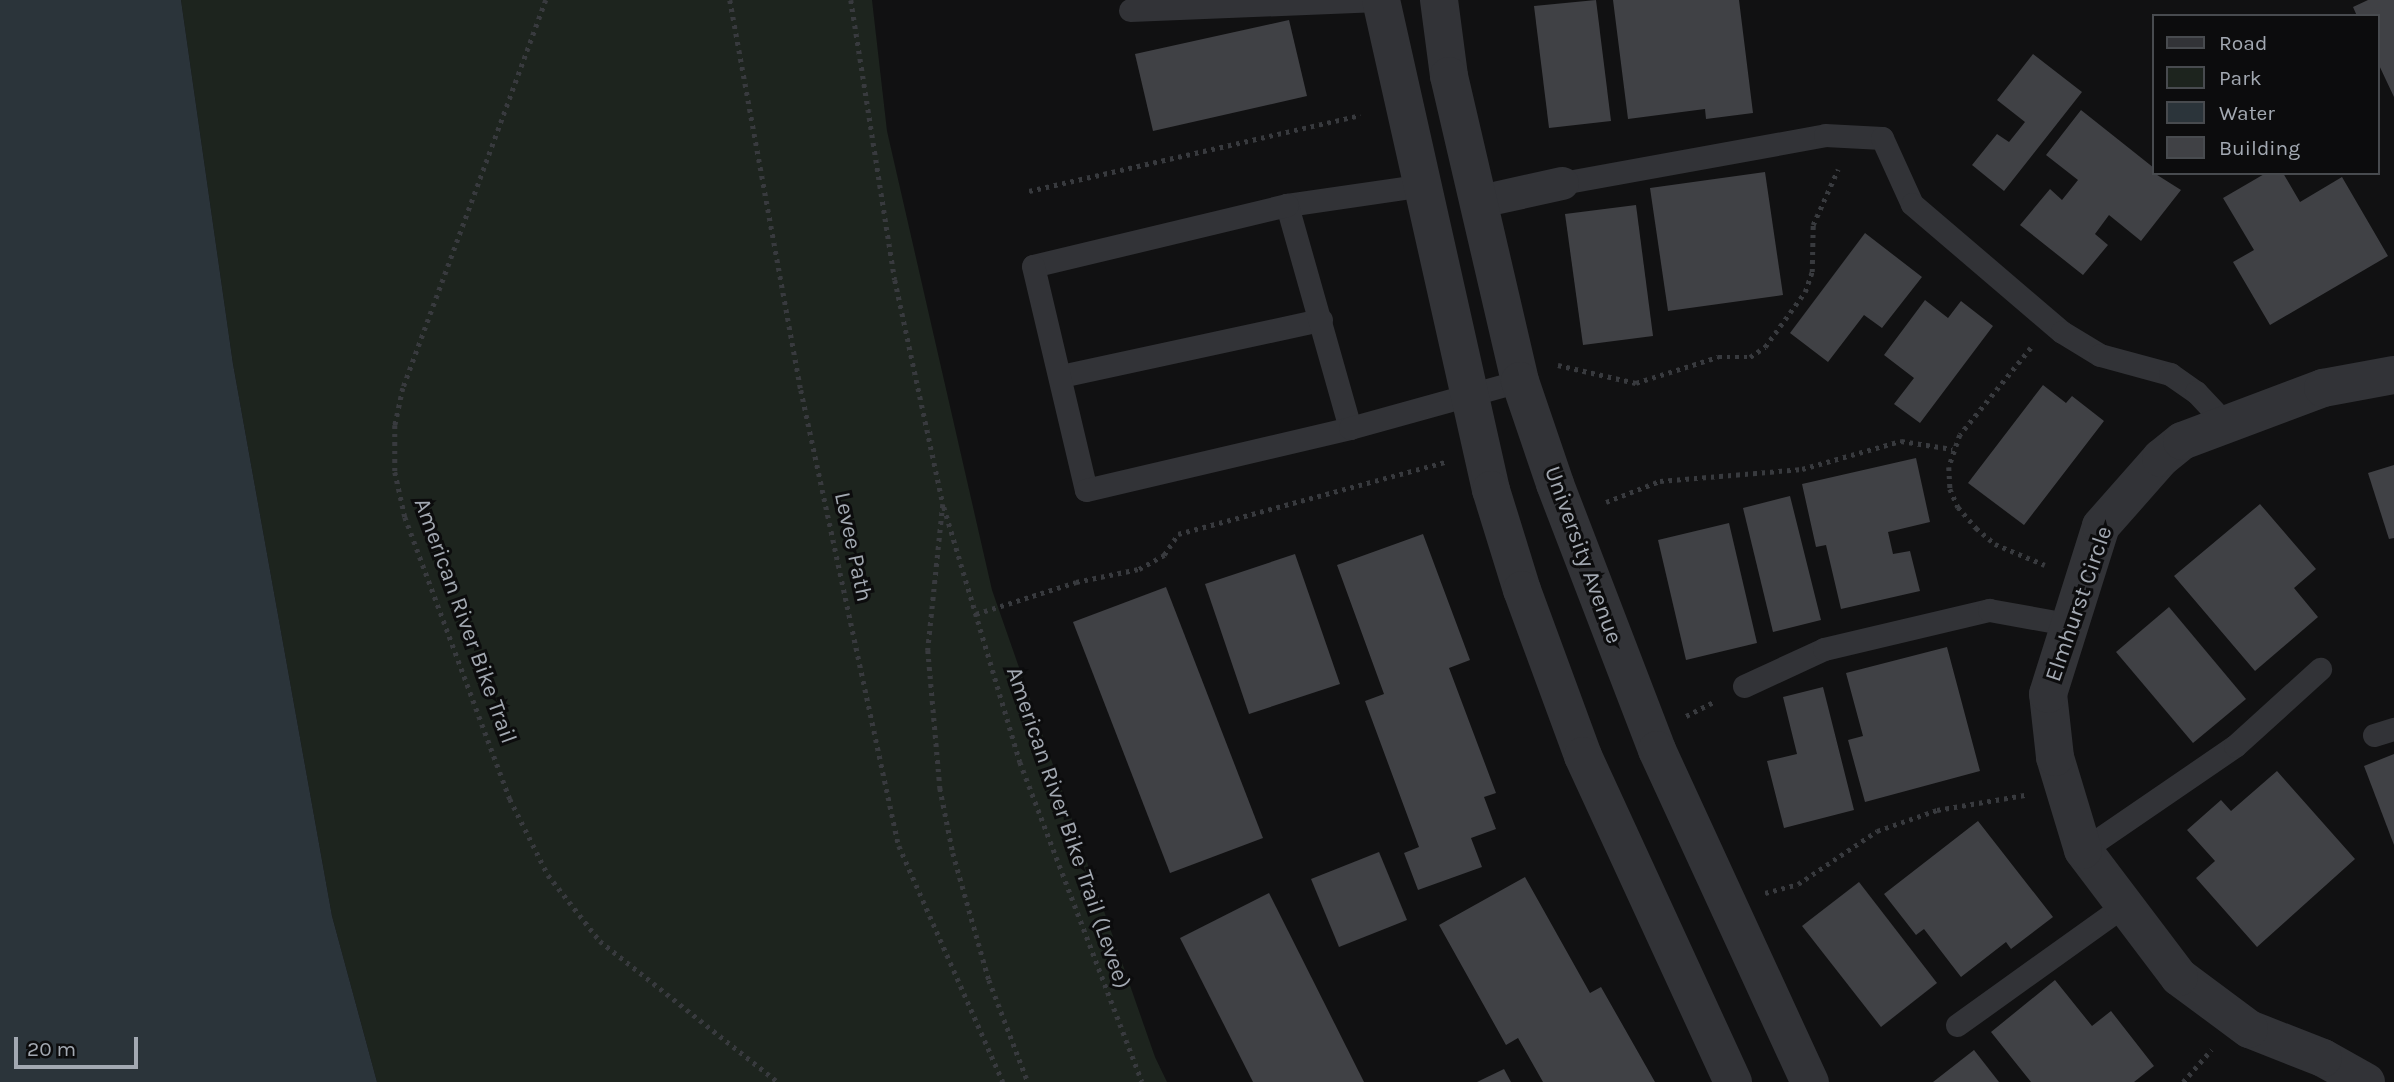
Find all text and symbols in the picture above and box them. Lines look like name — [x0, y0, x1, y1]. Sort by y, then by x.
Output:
legend — [2152, 14, 2380, 175]
text: Road — [2219, 31, 2267, 55]
text: Park — [2219, 66, 2262, 90]
text: Water — [2219, 101, 2275, 125]
text: Building — [2219, 136, 2300, 160]
street label: University Avenue — [1538, 462, 1628, 648]
street label: Levee Path — [828, 490, 878, 604]
street label: American River Bike Trail — [408, 495, 522, 747]
street label: Elmhurst Circle — [2039, 523, 2119, 685]
street label: American River Bike Trail (Levee) — [1000, 663, 1136, 993]
scale bar — [18, 1023, 142, 1066]
text: 20 m — [27, 1037, 76, 1061]

